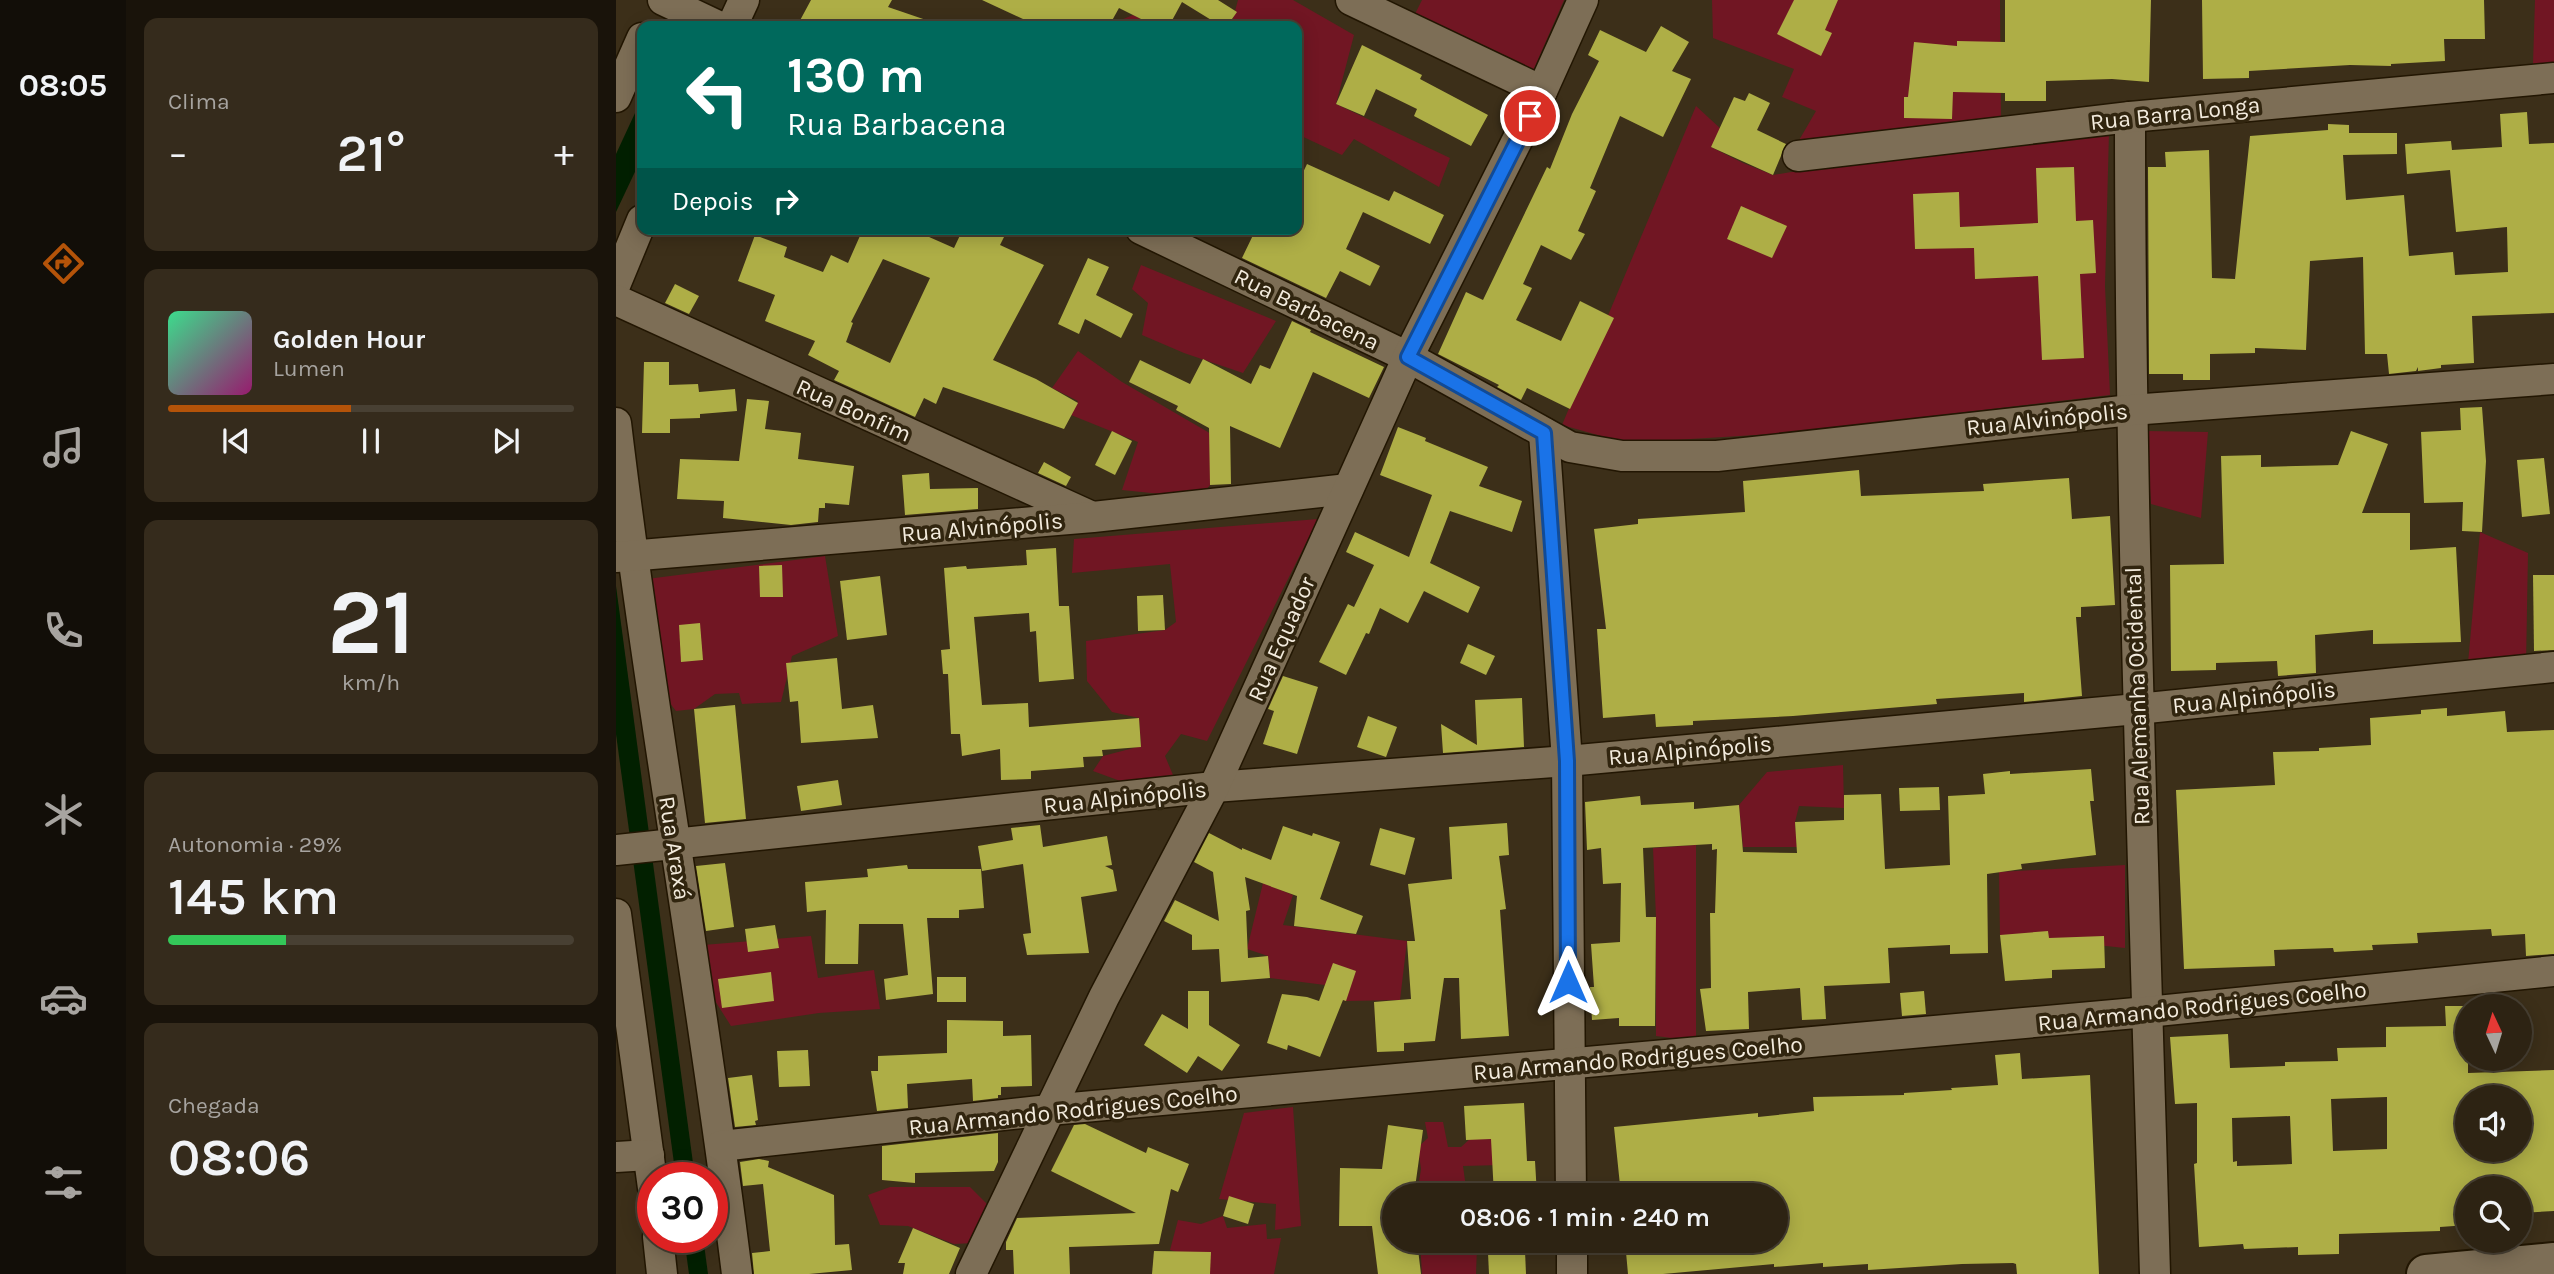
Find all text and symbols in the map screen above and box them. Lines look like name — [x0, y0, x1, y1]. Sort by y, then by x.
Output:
text: 130 m — [787, 47, 925, 104]
icon: left — [672, 49, 763, 140]
text: 08:05 — [19, 67, 107, 104]
pin — [1500, 86, 1560, 146]
text: Clima — [168, 88, 230, 115]
street label: Rua Barra Longa — [2089, 91, 2261, 136]
icon: arrive — [1511, 97, 1549, 135]
text: Rua Barbacena — [787, 106, 1007, 143]
text: 21° — [337, 123, 405, 184]
text: − — [168, 131, 188, 176]
text: + — [554, 131, 574, 176]
icon: right — [767, 182, 805, 220]
text: Depois — [672, 186, 753, 217]
icon: directions — [39, 239, 88, 288]
street label: Rua Barbacena — [1230, 263, 1384, 356]
text: Golden Hour — [273, 324, 425, 355]
text: Lumen — [273, 355, 345, 382]
street label: Rua Bonfim — [792, 373, 916, 448]
street label: Rua Alvinópolis — [1965, 398, 2129, 441]
icon: previous — [217, 422, 255, 460]
icon: pause — [352, 422, 390, 460]
icon: next — [487, 422, 525, 460]
icon: music — [39, 423, 88, 472]
street label: Rua Alvinópolis — [900, 507, 1064, 548]
street label: Rua Alemanha Ocidental — [2120, 566, 2155, 826]
text: 21 — [327, 570, 415, 676]
street label: Rua Equador — [1242, 572, 1321, 706]
icon: phone — [39, 606, 88, 655]
text: km/h — [342, 669, 400, 696]
street label: Rua Alpinópolis — [2171, 676, 2337, 719]
street label: Rua Alpinópolis — [1607, 730, 1773, 771]
street label: Rua Alpinópolis — [1042, 776, 1208, 819]
icon: climate — [39, 790, 88, 839]
street label: Rua Araxá — [653, 794, 696, 902]
text: Autonomia · 29% — [168, 831, 342, 858]
text: 145 km — [168, 866, 339, 927]
position arrow — [1531, 945, 1605, 1019]
icon: car — [39, 974, 88, 1023]
street label: Rua Armando Rodrigues Coelho — [2036, 976, 2368, 1037]
north arrow — [2455, 994, 2532, 1071]
map controls — [2455, 994, 2532, 1253]
street label: Rua Armando Rodrigues Coelho — [1472, 1031, 1804, 1086]
street label: Rua Armando Rodrigues Coelho — [907, 1080, 1239, 1141]
button: sound — [2455, 1085, 2532, 1162]
text: Chegada — [168, 1092, 260, 1119]
text: 08:06 — [168, 1127, 310, 1188]
icon: filters — [39, 1158, 88, 1207]
speed limit sign: 30 — [637, 1162, 728, 1253]
button: search — [2455, 1176, 2532, 1253]
text: 08:06 · 1 min · 240 m — [1460, 1202, 1710, 1233]

